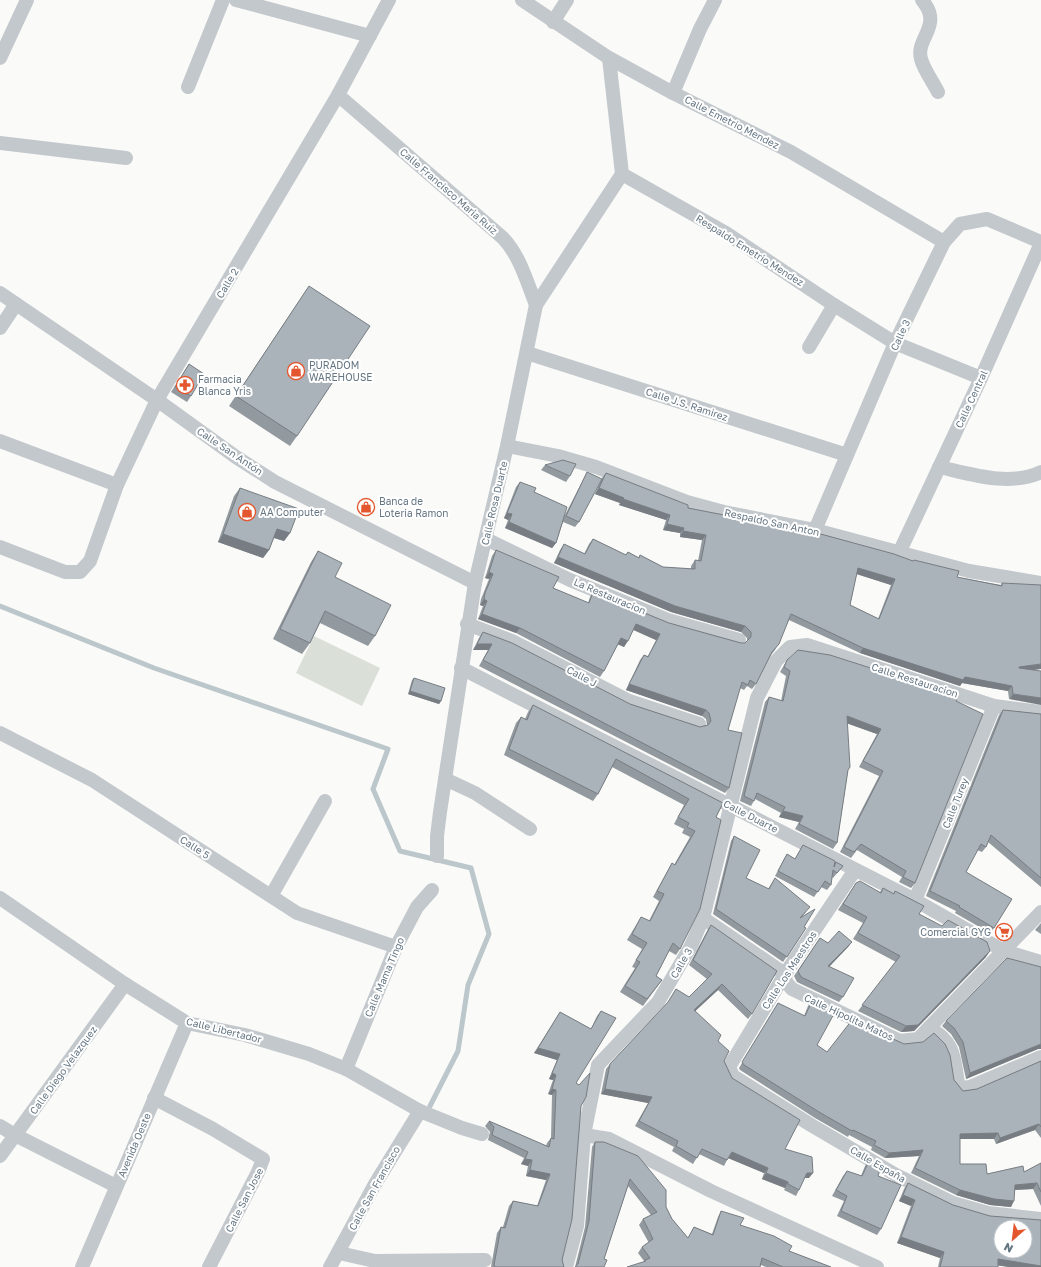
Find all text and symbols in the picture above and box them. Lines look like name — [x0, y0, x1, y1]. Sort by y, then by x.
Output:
street label: Calle Emetrio Mendez — [683, 93, 781, 151]
street label: Calle Francisco Maria Ruiz — [398, 145, 500, 237]
street label: Respaldo Emetrio Mendez — [694, 212, 806, 288]
street label: Calle 2 — [213, 266, 241, 300]
street label: Calle 3 — [888, 317, 912, 352]
place label: PURADOM WAREHOUSE — [309, 359, 372, 383]
shop icon: PURADOM WAREHOUSE — [286, 361, 306, 381]
street label: Calle Central — [952, 368, 990, 430]
place label: Farmacia Blanca Yris — [198, 373, 251, 397]
pharmacy icon: Farmacia Blanca Yris — [175, 375, 195, 395]
street label: Calle J.S. Ramirez — [644, 385, 730, 423]
street label: Calle San Antón — [195, 425, 265, 477]
street label: Calle Rosa Duarte — [479, 460, 510, 546]
place label: Banca de Loteria Ramon — [379, 495, 448, 519]
shop icon: Banca de Loteria Ramon — [356, 497, 376, 517]
shop icon: AA Computer — [237, 502, 257, 522]
place label: AA Computer — [260, 506, 324, 518]
street label: Respaldo San Anton — [723, 506, 821, 538]
street label: La Restauracion — [572, 575, 648, 617]
street label: Calle Restauracion — [870, 660, 960, 700]
street label: Calle J — [565, 663, 599, 689]
street label: Calle Turey — [939, 776, 971, 830]
street label: Calle Duarte — [722, 797, 780, 835]
street label: Calle 5 — [178, 833, 212, 861]
supermarket icon: Comercial GYG — [994, 922, 1014, 942]
place label: Comercial GYG — [920, 926, 991, 938]
street label: Calle Los Maestros — [759, 929, 819, 1011]
street label: Calle Mama Tingo — [362, 935, 406, 1019]
street label: Calle 3 — [668, 946, 694, 980]
street label: Calle Hipolita Matos — [803, 991, 895, 1043]
street label: Calle Libertador — [185, 1015, 263, 1045]
street label: Calle Diego Velazquez — [27, 1024, 99, 1116]
street label: Avenida Oeste — [115, 1111, 153, 1179]
street label: Calle España — [848, 1143, 908, 1185]
street label: Calle San Francisco — [346, 1144, 402, 1232]
street label: Calle San Jose — [223, 1166, 265, 1234]
north arrow — [993, 1219, 1033, 1259]
text: N — [1001, 1241, 1015, 1256]

